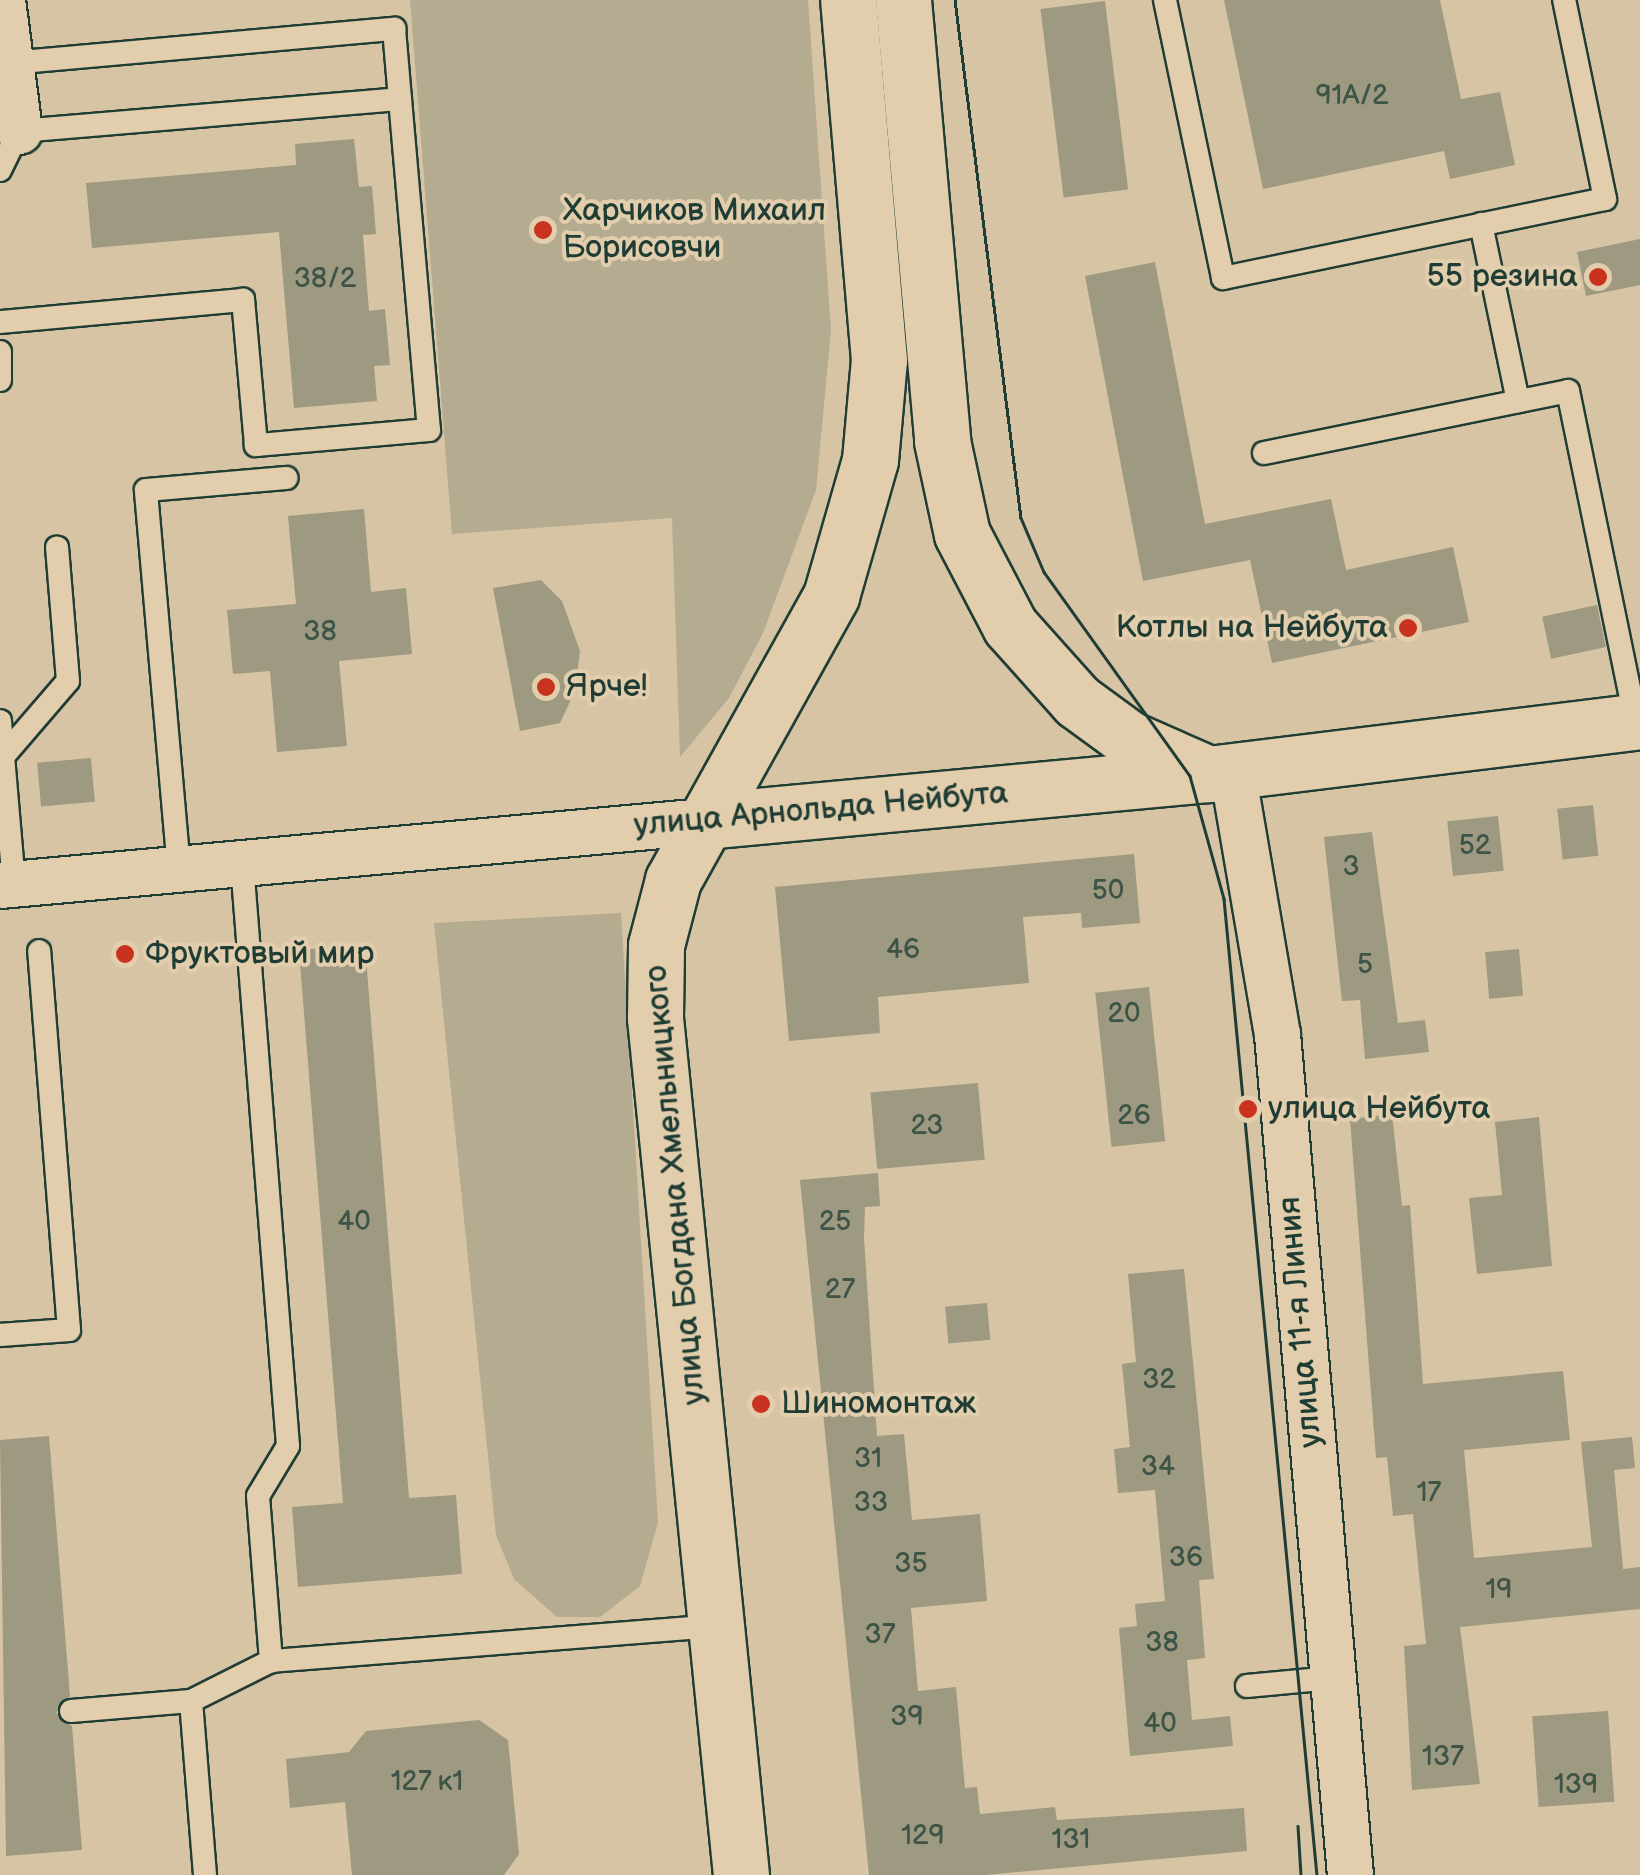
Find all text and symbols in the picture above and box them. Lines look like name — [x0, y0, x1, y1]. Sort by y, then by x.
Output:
house number: 91А/2 — [1315, 79, 1389, 113]
place label: Харчиков Михаил Борисовчи — [563, 193, 826, 268]
marker: Харчиков Михаил Борисовчи — [532, 219, 554, 241]
place label: 55 резина — [1427, 258, 1578, 296]
house number: 38/2 — [294, 262, 356, 296]
marker: 55 резина — [1587, 266, 1609, 288]
place label: Котлы на Нейбута — [1116, 609, 1388, 647]
house number: 38 — [303, 615, 337, 649]
marker: Котлы на Нейбута — [1397, 617, 1419, 639]
place label: Ярче! — [566, 668, 648, 706]
marker: Ярче! — [535, 676, 557, 698]
street label: улица Арнольда Нейбута — [632, 775, 1010, 845]
house number: 52 — [1459, 829, 1491, 863]
house number: 3 — [1342, 850, 1360, 884]
house number: 50 — [1092, 874, 1124, 908]
house number: 46 — [886, 933, 920, 967]
place label: Фруктовый мир — [145, 935, 374, 973]
marker: Фруктовый мир — [114, 943, 136, 965]
house number: 5 — [1357, 948, 1373, 982]
street label: улица Богдана Хмельницкого — [638, 964, 714, 1406]
house number: 20 — [1108, 997, 1140, 1031]
place label: улица Нейбута — [1268, 1090, 1490, 1128]
marker: улица Нейбута — [1237, 1098, 1259, 1120]
house number: 26 — [1117, 1099, 1151, 1133]
house number: 23 — [910, 1109, 944, 1143]
street label: улица 11-я Линия — [1271, 1195, 1331, 1449]
house number: 40 — [337, 1205, 371, 1239]
house number: 25 — [819, 1205, 851, 1239]
house number: 27 — [825, 1273, 855, 1307]
house number: 32 — [1142, 1363, 1176, 1397]
place label: Шиномонтаж — [781, 1385, 976, 1423]
marker: Шиномонтаж — [750, 1393, 772, 1415]
house number: 31 — [854, 1442, 882, 1476]
house number: 34 — [1141, 1450, 1175, 1484]
house number: 17 — [1417, 1476, 1441, 1510]
house number: 33 — [854, 1486, 888, 1520]
house number: 36 — [1169, 1541, 1203, 1575]
house number: 35 — [894, 1547, 928, 1581]
house number: 19 — [1485, 1573, 1513, 1607]
house number: 37 — [865, 1618, 895, 1652]
house number: 38 — [1145, 1626, 1179, 1660]
house number: 39 — [890, 1700, 924, 1734]
house number: 40 — [1143, 1707, 1177, 1741]
house number: 137 — [1422, 1740, 1464, 1774]
house number: 127 к1 — [390, 1765, 464, 1799]
house number: 139 — [1554, 1768, 1598, 1802]
house number: 129 — [901, 1819, 945, 1853]
house number: 131 — [1052, 1823, 1090, 1857]

